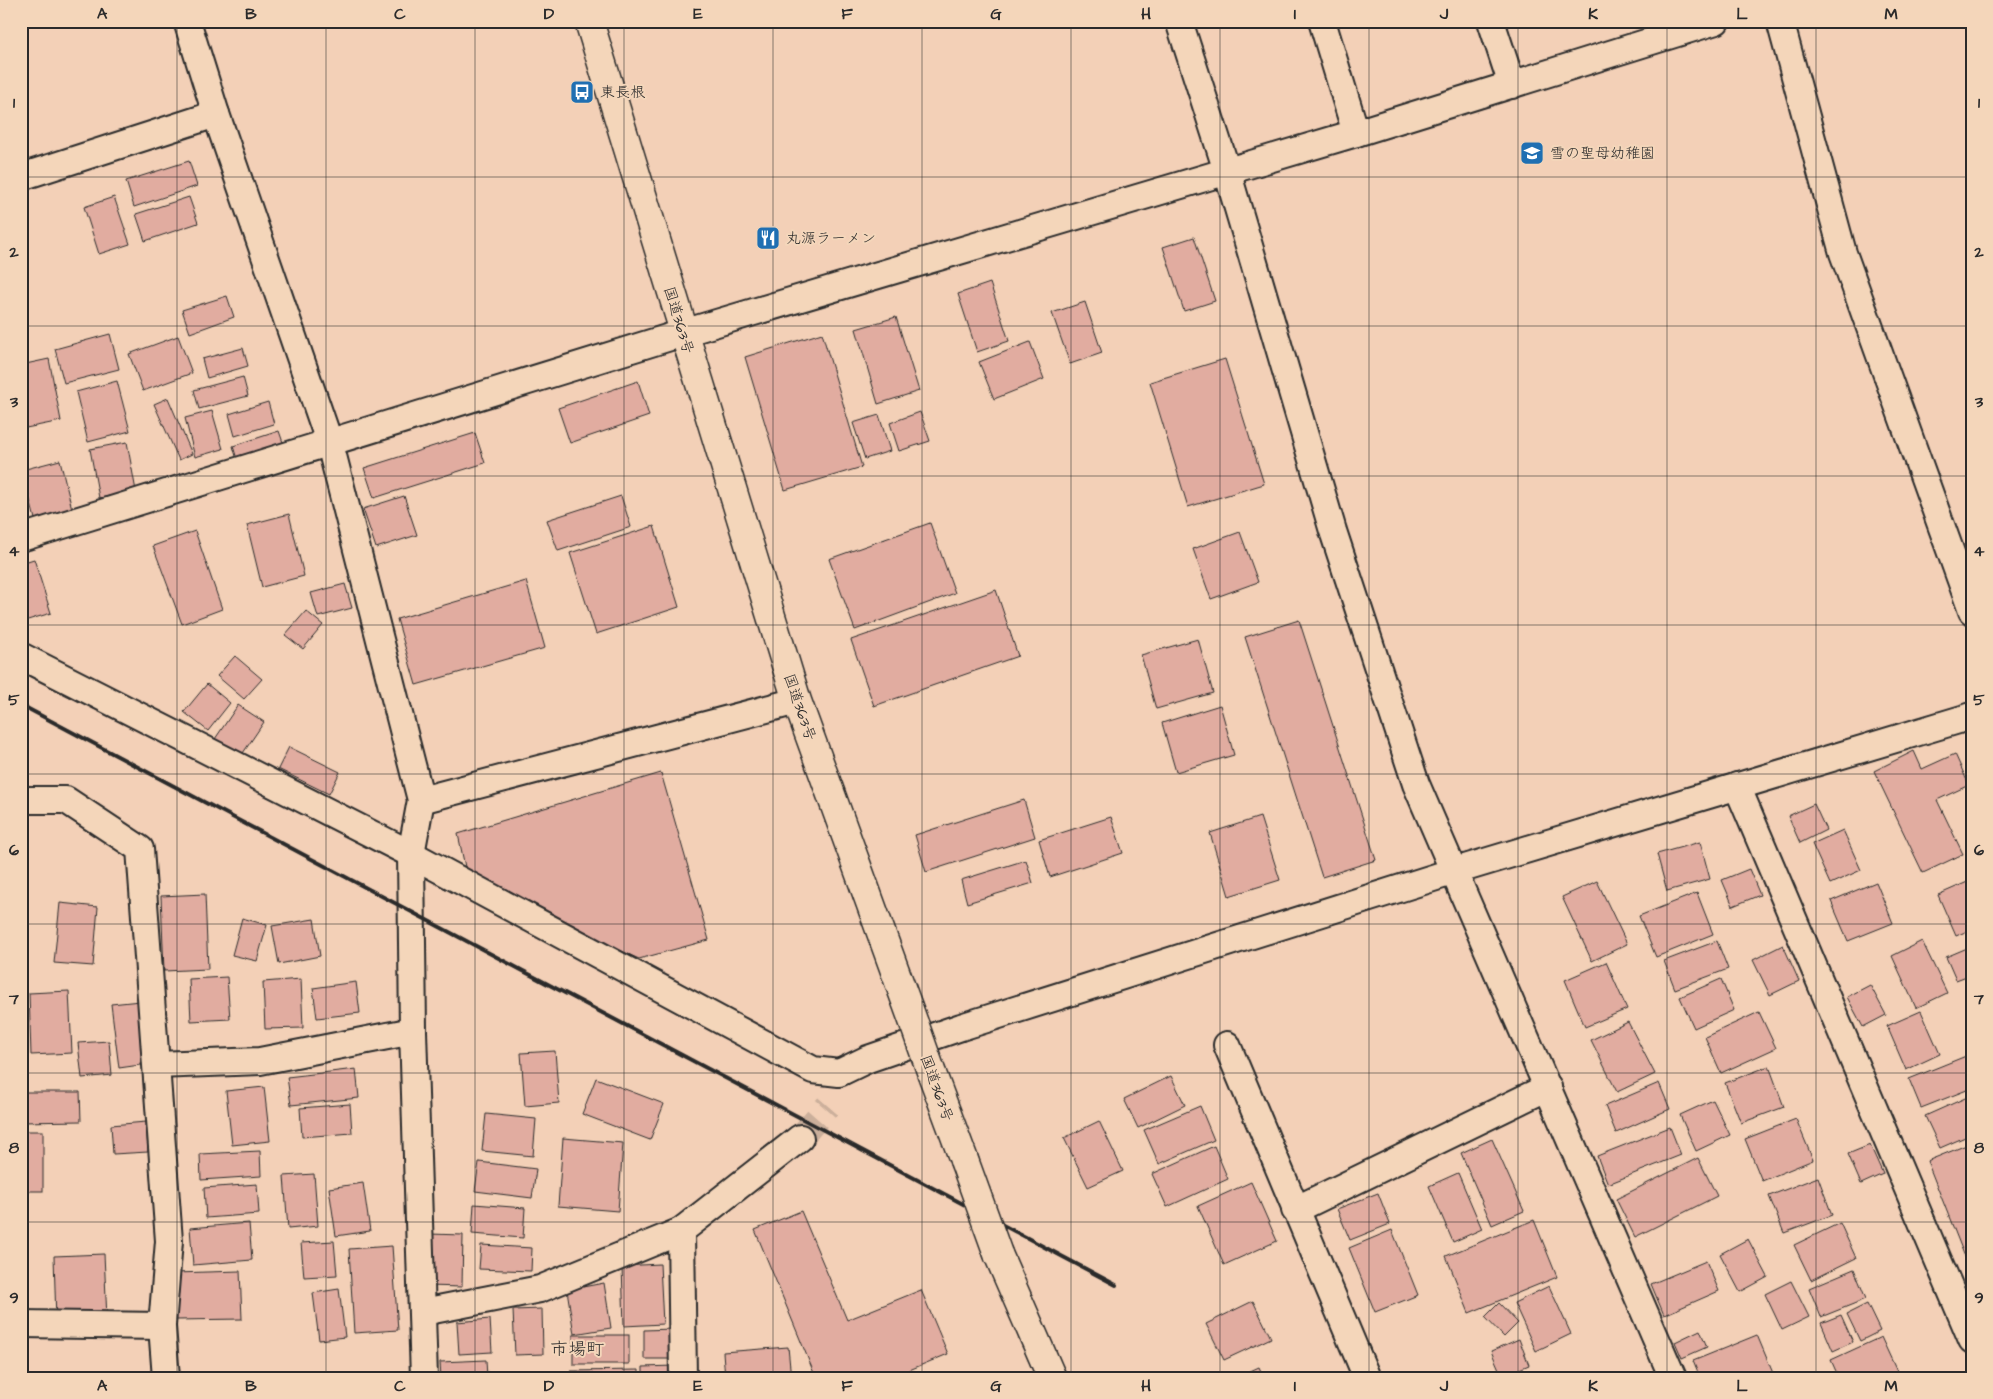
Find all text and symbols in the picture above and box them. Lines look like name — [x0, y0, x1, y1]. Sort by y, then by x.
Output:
text: A — [97, 3, 108, 25]
text: B — [245, 3, 257, 25]
text: C — [394, 3, 406, 25]
text: D — [544, 3, 555, 25]
text: E — [693, 3, 703, 25]
text: F — [841, 3, 853, 25]
text: G — [990, 3, 1002, 25]
text: H — [1141, 3, 1151, 25]
text: I — [1294, 3, 1296, 25]
text: J — [1439, 3, 1449, 25]
text: K — [1588, 3, 1598, 25]
text: L — [1736, 3, 1748, 25]
text: M — [1884, 3, 1898, 25]
bus stop icon: 東長根 — [569, 79, 595, 105]
place label: 東長根 — [600, 82, 646, 103]
text: 1 — [13, 92, 16, 114]
text: 1 — [1978, 92, 1981, 114]
school or university icon: 雪の聖母幼稚園 — [1519, 140, 1545, 166]
place label: 雪の聖母幼稚園 — [1550, 143, 1655, 164]
restaurant icon: 丸源ラーメン — [755, 225, 781, 251]
place label: 丸源ラーメン — [786, 228, 876, 249]
text: 2 — [8, 241, 19, 263]
text: 2 — [1973, 241, 1984, 263]
street label: 国道363号 — [658, 284, 699, 357]
text: 3 — [9, 391, 19, 413]
text: 3 — [1974, 391, 1984, 413]
text: 4 — [9, 540, 20, 562]
text: 4 — [1974, 540, 1985, 562]
street label: 国道363号 — [778, 671, 821, 744]
text: 5 — [8, 689, 20, 711]
text: 5 — [1973, 689, 1985, 711]
text: 6 — [9, 839, 19, 861]
text: 6 — [1974, 839, 1984, 861]
text: 7 — [8, 988, 19, 1010]
text: 7 — [1973, 988, 1984, 1010]
street label: 国道363号 — [915, 1052, 958, 1124]
text: 8 — [9, 1137, 20, 1159]
text: 8 — [1974, 1137, 1985, 1159]
text: 9 — [9, 1287, 19, 1309]
text: 9 — [1974, 1287, 1984, 1309]
district label: 市場町 — [550, 1337, 604, 1362]
text: A — [97, 1375, 108, 1397]
text: B — [245, 1375, 257, 1397]
text: C — [394, 1375, 406, 1397]
text: D — [544, 1375, 555, 1397]
text: E — [693, 1375, 703, 1397]
text: F — [841, 1375, 853, 1397]
text: G — [990, 1375, 1002, 1397]
text: H — [1141, 1375, 1151, 1397]
text: I — [1294, 1375, 1296, 1397]
text: J — [1439, 1375, 1449, 1397]
text: K — [1588, 1375, 1598, 1397]
text: L — [1736, 1375, 1748, 1397]
text: M — [1884, 1375, 1898, 1397]

